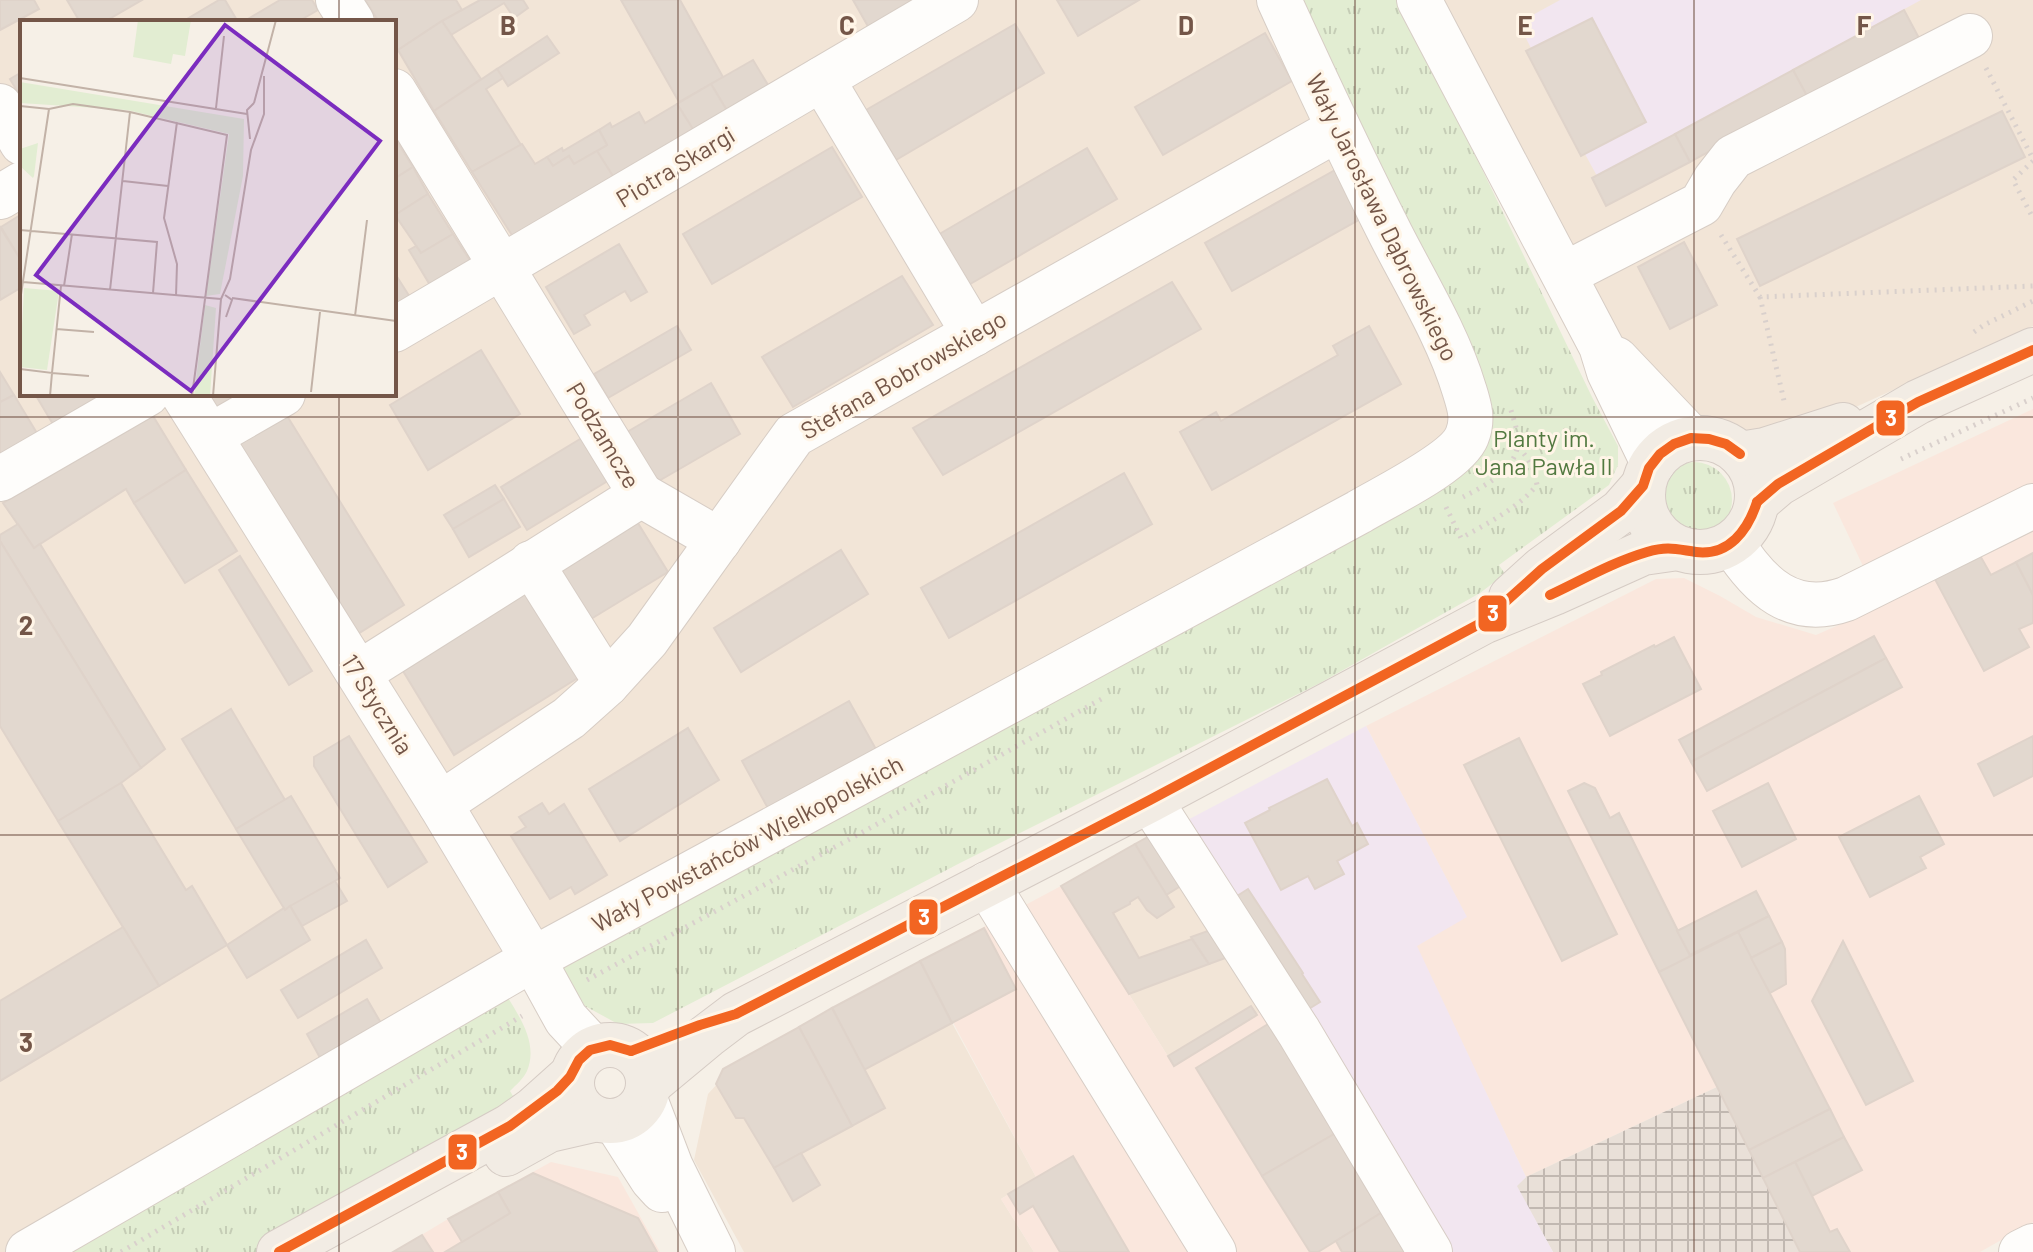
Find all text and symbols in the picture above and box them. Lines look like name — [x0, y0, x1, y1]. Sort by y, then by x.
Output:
text: B — [500, 9, 516, 40]
text: C — [839, 9, 855, 40]
text: D — [1178, 9, 1194, 40]
text: E — [1517, 9, 1533, 40]
text: F — [1857, 9, 1872, 40]
inset map — [20, 20, 396, 396]
street label: Wały Jarosława Dąbrowskiego — [1301, 69, 1465, 365]
street label: Piotra Skargi — [610, 119, 740, 213]
street label: Stefana Bobrowskiego — [795, 303, 1011, 445]
street label: Podzamcze — [561, 377, 647, 493]
line badge: 3 — [1875, 399, 1906, 437]
text: 3 — [1885, 404, 1897, 430]
park label: Planty im. Jana Pawła II — [1475, 423, 1613, 480]
line badge: 3 — [1477, 594, 1508, 633]
text: 3 — [1487, 599, 1499, 625]
text: 2 — [19, 609, 33, 640]
street label: 17 Stycznia — [336, 649, 420, 759]
street label: Wały Powstańców Wielkopolskich — [586, 748, 908, 938]
line badge: 3 — [908, 898, 939, 936]
text: 3 — [918, 903, 930, 929]
text: 3 — [19, 1026, 33, 1057]
line badge: 3 — [447, 1133, 478, 1171]
text: 3 — [456, 1138, 468, 1164]

